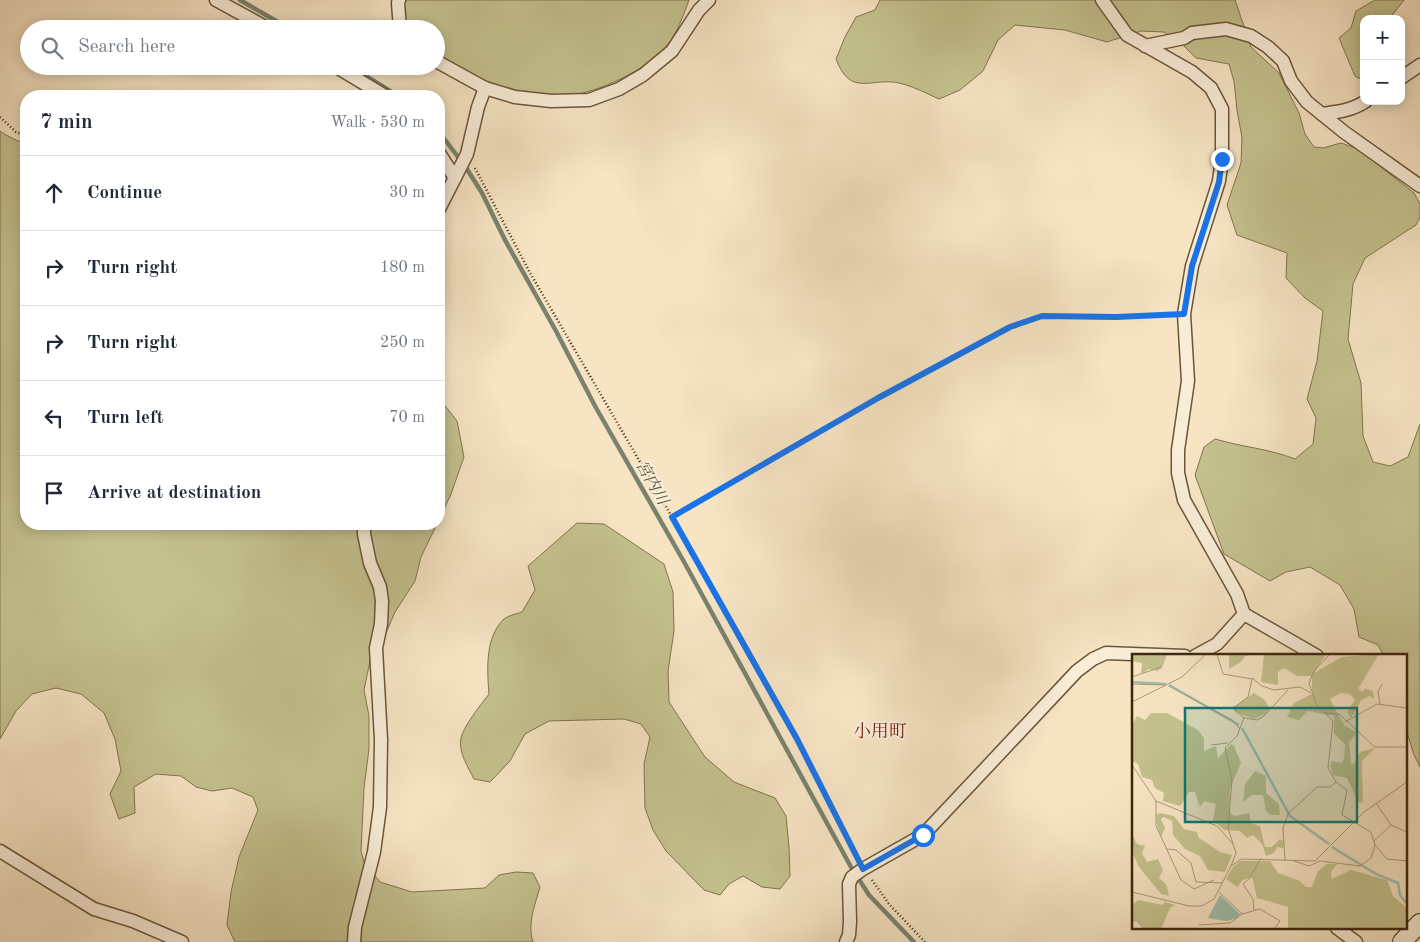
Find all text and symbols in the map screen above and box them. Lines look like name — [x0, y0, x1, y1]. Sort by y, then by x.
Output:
map controls — [1360, 15, 1405, 105]
button: + — [1360, 15, 1405, 60]
search box — [20, 20, 445, 75]
icon: search — [38, 34, 66, 62]
text: Search here — [78, 38, 175, 57]
button: − — [1360, 60, 1405, 105]
text: 7 min — [40, 112, 93, 133]
text: Walk · 530 m — [330, 115, 425, 131]
route end — [1211, 148, 1234, 171]
icon: ahead — [40, 179, 68, 207]
text: Continue — [87, 184, 162, 203]
text: 30 m — [389, 185, 425, 201]
icon: right — [40, 254, 68, 282]
text: Turn right — [87, 259, 177, 278]
text: 180 m — [380, 260, 425, 276]
icon: right — [40, 329, 68, 357]
text: Turn right — [87, 334, 177, 353]
text: 250 m — [380, 335, 425, 351]
icon: left — [40, 404, 68, 432]
text: Turn left — [87, 409, 164, 428]
text: 70 m — [389, 410, 425, 426]
water label: 宮内川 — [632, 457, 673, 510]
icon: arrive — [40, 479, 68, 507]
text: Arrive at destination — [87, 484, 261, 503]
inset map — [1132, 654, 1408, 930]
district label: 小用町 — [853, 722, 907, 741]
route start — [912, 824, 935, 847]

